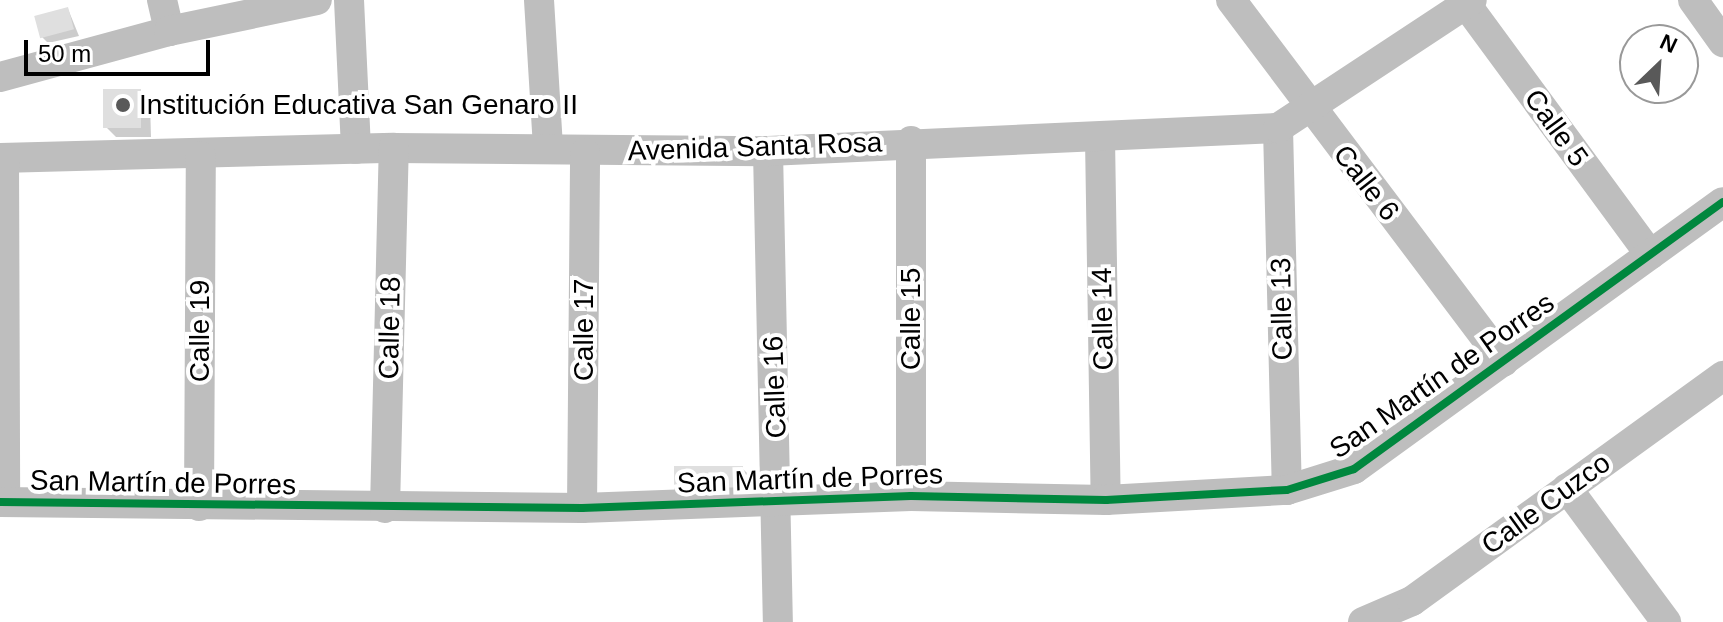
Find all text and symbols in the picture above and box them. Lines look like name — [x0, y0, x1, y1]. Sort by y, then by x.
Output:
scale bar — [28, 24, 214, 74]
north arrow — [1619, 24, 1699, 104]
text: N — [1656, 29, 1681, 58]
text: 50 m — [38, 40, 91, 67]
street label: Calle 5 — [1517, 83, 1595, 173]
place label: Institución Educativa San Genaro II — [139, 88, 578, 122]
marker: Institución Educativa San Genaro II — [114, 96, 132, 114]
street label: Avenida Santa Rosa — [627, 126, 883, 168]
street label: Calle 6 — [1326, 138, 1406, 228]
street label: Calle 13 — [1264, 257, 1300, 361]
street label: Calle 14 — [1085, 267, 1121, 371]
street label: Calle 15 — [894, 268, 928, 370]
street label: Calle 18 — [372, 276, 408, 380]
street label: Calle 17 — [567, 279, 601, 381]
street label: Calle 19 — [183, 280, 217, 382]
street label: San Martín de Porres — [1323, 286, 1561, 466]
street label: Calle 16 — [756, 335, 794, 439]
street label: Calle Cuzco — [1475, 446, 1617, 562]
street label: San Martín de Porres — [676, 458, 944, 500]
street label: San Martín de Porres — [30, 464, 296, 502]

